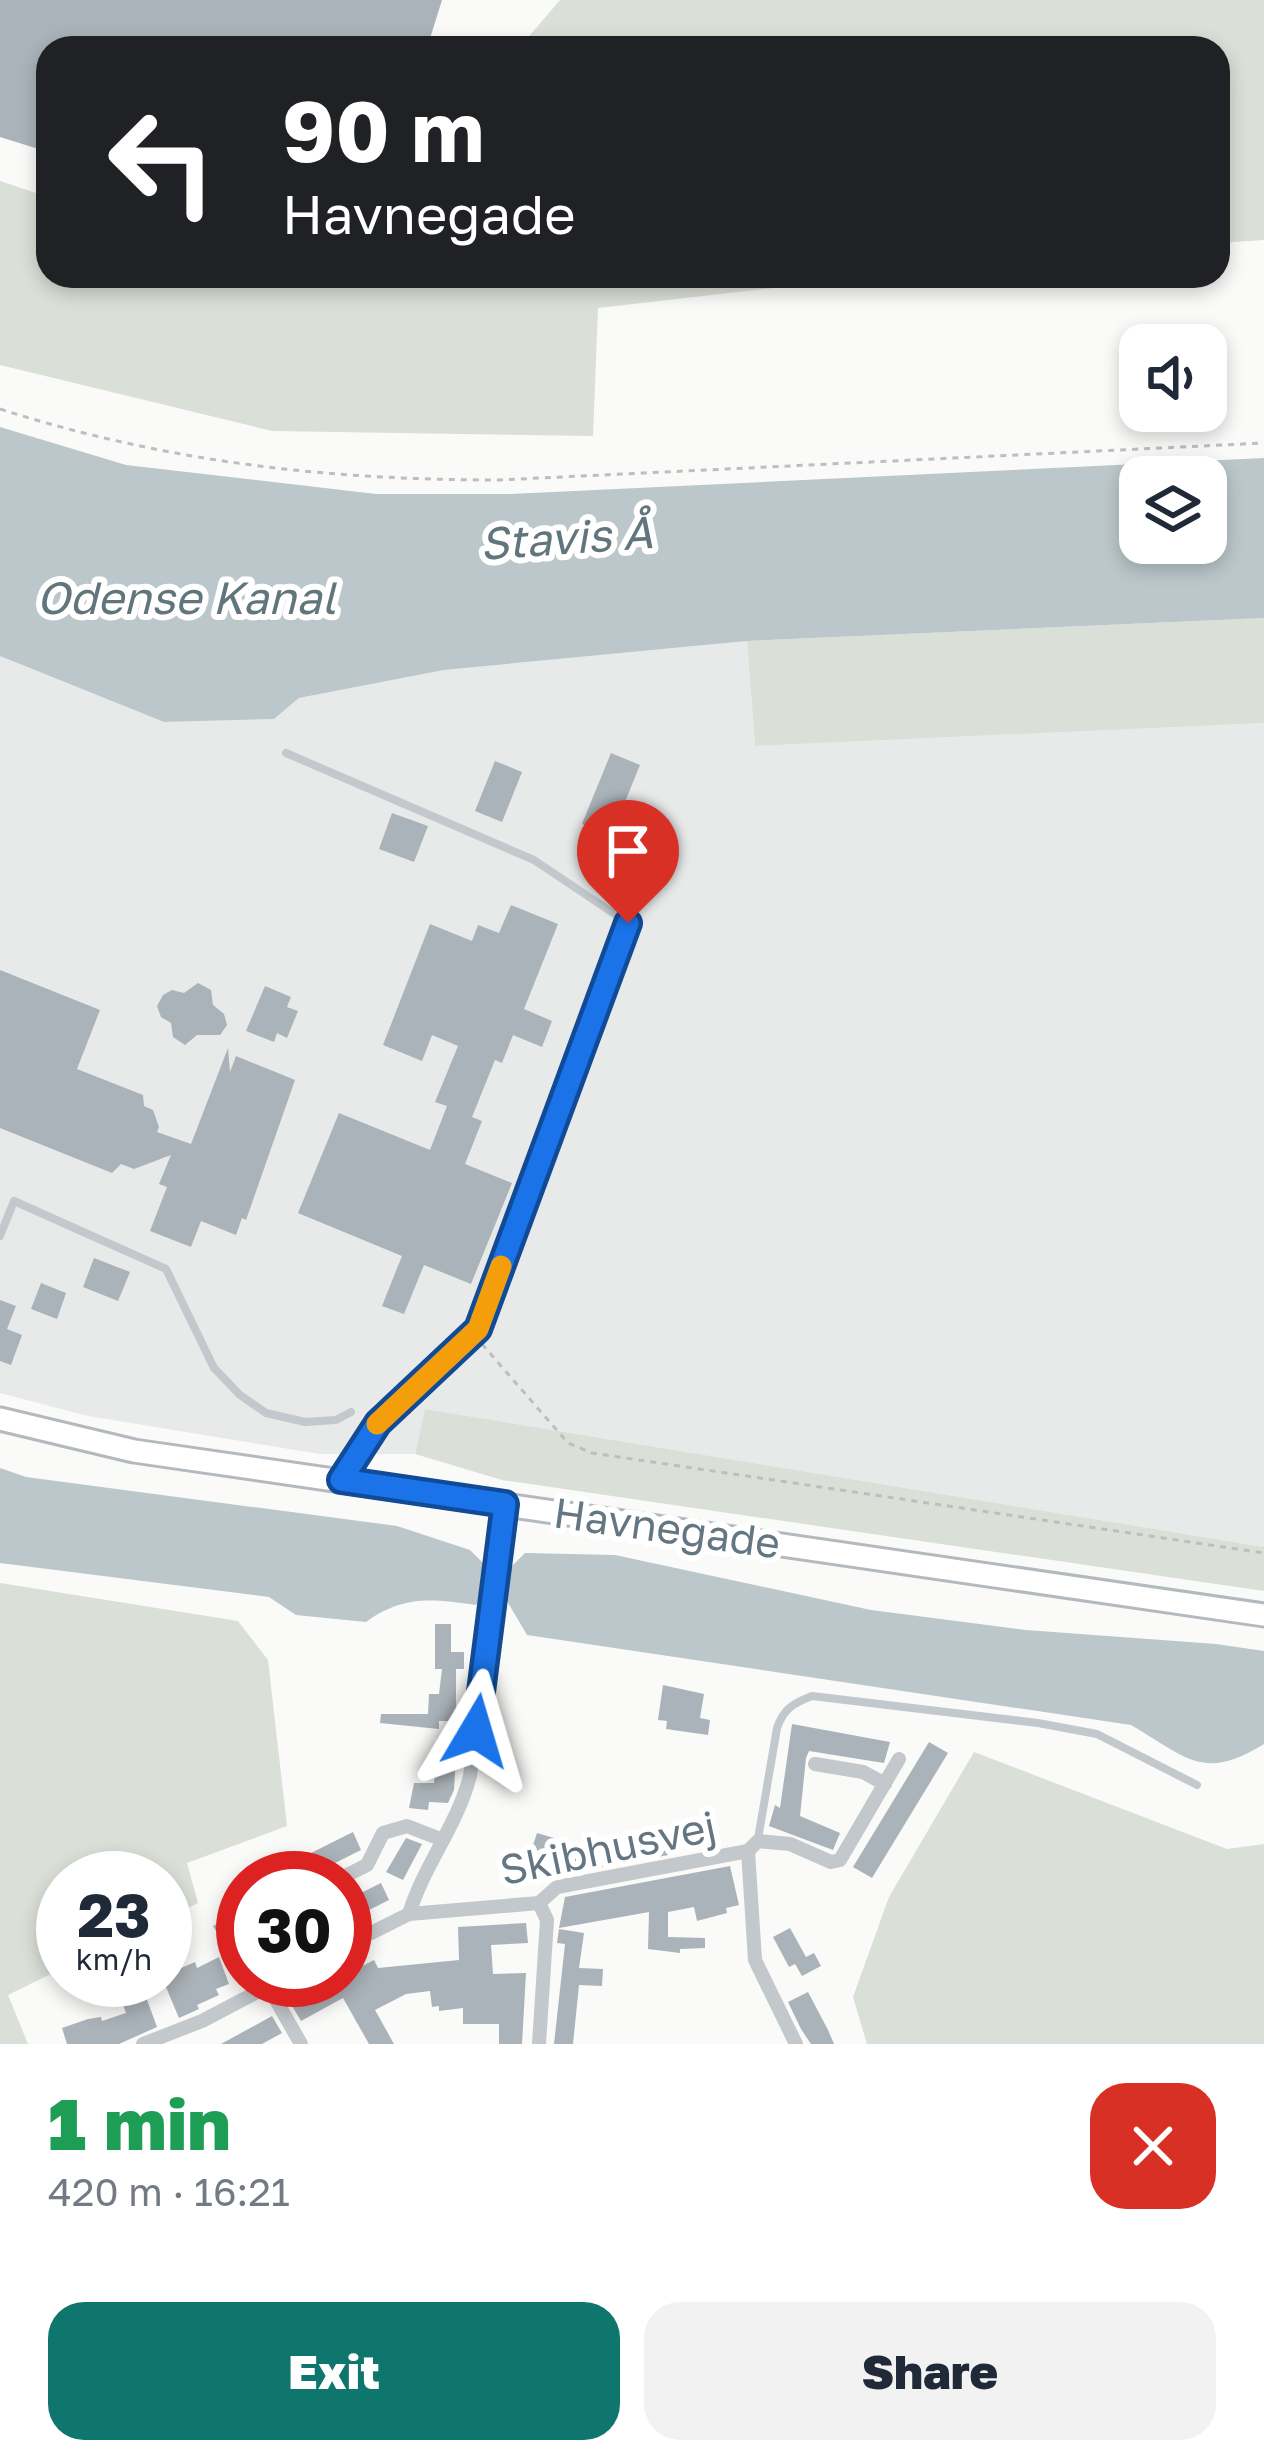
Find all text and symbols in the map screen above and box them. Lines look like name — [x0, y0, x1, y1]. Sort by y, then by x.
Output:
text: 90 m — [282, 80, 484, 180]
icon: left — [84, 84, 240, 240]
text: Havnegade — [282, 181, 576, 246]
map controls — [1119, 324, 1227, 564]
button: sound — [1119, 324, 1227, 432]
button: layers — [1119, 456, 1227, 564]
water label: Stavis Å — [478, 504, 655, 570]
water label: Odense Kanal — [36, 570, 337, 624]
pin — [577, 800, 679, 923]
icon: arrive — [595, 818, 661, 884]
street label: Havnegade — [551, 1486, 784, 1568]
position arrow — [413, 1668, 539, 1794]
street label: Skibhusvej — [495, 1800, 720, 1894]
speed limit sign: 30 — [216, 1851, 372, 2007]
text: 23 — [77, 1878, 151, 1950]
text: km/h — [76, 1941, 152, 1977]
text: 1 min — [48, 2079, 231, 2166]
button: close — [1090, 2083, 1216, 2209]
text: 420 m · 16:21 — [48, 2168, 290, 2215]
button: Exit — [48, 2302, 620, 2440]
button: Share — [644, 2302, 1216, 2440]

